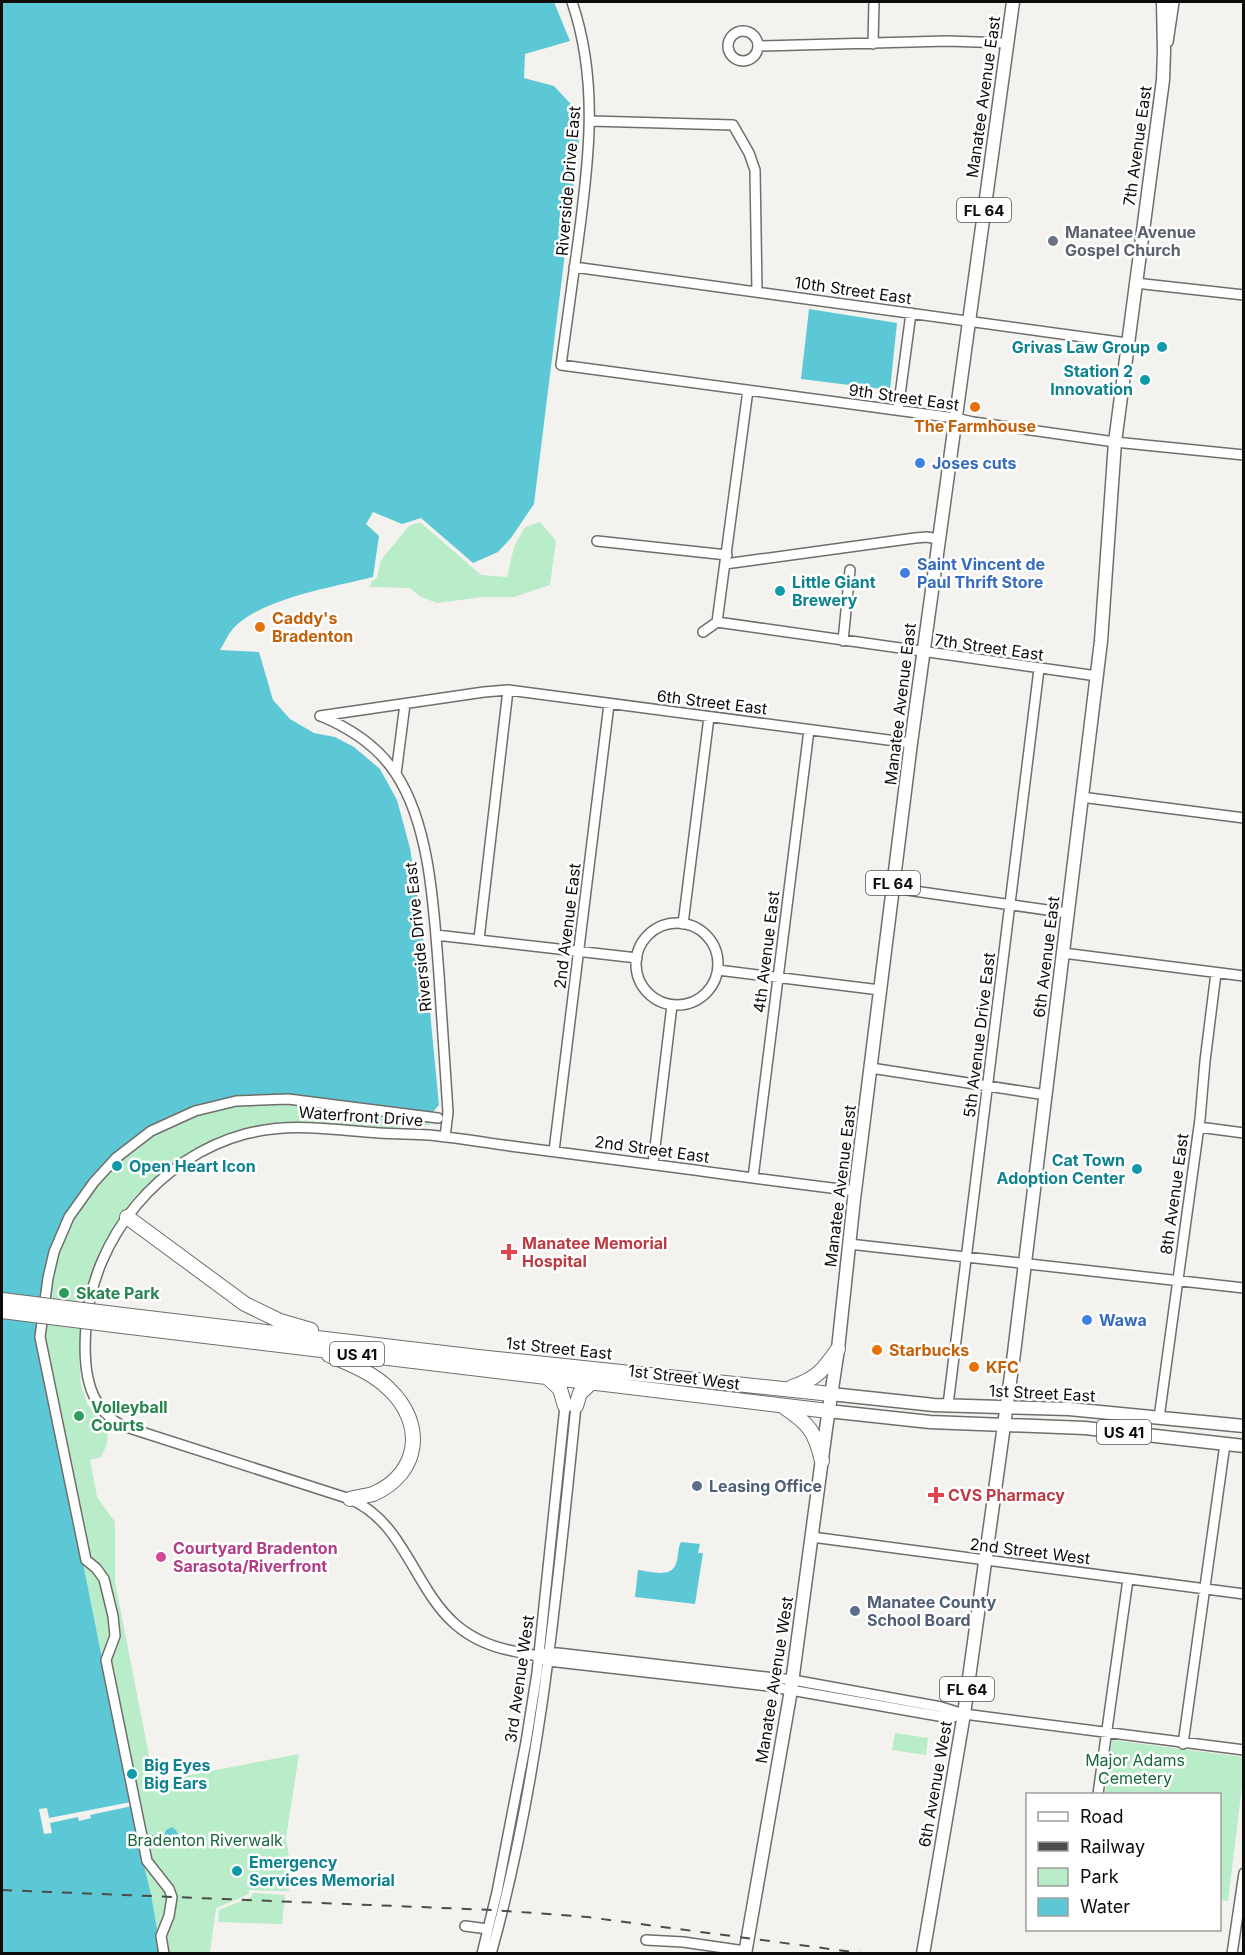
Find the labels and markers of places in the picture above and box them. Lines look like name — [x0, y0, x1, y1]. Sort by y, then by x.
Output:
place label: Manatee Avenue Gospel Church — [1065, 222, 1196, 260]
marker: Manatee Avenue Gospel Church — [1046, 234, 1060, 248]
place label: Grivas Law Group — [1012, 337, 1150, 357]
marker: Grivas Law Group — [1155, 340, 1169, 354]
place label: Station 2 Innovation — [1050, 361, 1133, 399]
marker: Station 2 Innovation — [1138, 373, 1152, 387]
marker: The Farmhouse — [968, 400, 982, 414]
place label: The Farmhouse — [914, 416, 1036, 436]
place label: Joses cuts — [932, 453, 1017, 473]
marker: Joses cuts — [913, 456, 927, 470]
place label: Saint Vincent de Paul Thrift Store — [917, 554, 1045, 592]
marker: Saint Vincent de Paul Thrift Store — [898, 566, 912, 580]
place label: Little Giant Brewery — [792, 572, 876, 610]
marker: Little Giant Brewery — [773, 584, 787, 598]
place label: Caddy's Bradenton — [272, 608, 353, 646]
marker: Caddy's Bradenton — [253, 620, 267, 634]
place label: Cat Town Adoption Center — [997, 1150, 1125, 1188]
place label: Open Heart Icon — [129, 1156, 256, 1176]
marker: Open Heart Icon — [110, 1159, 124, 1173]
marker: Cat Town Adoption Center — [1130, 1162, 1144, 1176]
place label: Manatee Memorial Hospital — [522, 1233, 667, 1271]
marker: Manatee Memorial Hospital — [500, 1243, 518, 1261]
place label: Skate Park — [76, 1283, 160, 1303]
marker: Skate Park — [57, 1286, 71, 1300]
place label: Wawa — [1099, 1310, 1147, 1330]
marker: Wawa — [1080, 1313, 1094, 1327]
place label: Starbucks — [889, 1340, 969, 1360]
marker: Starbucks — [870, 1343, 884, 1357]
place label: KFC — [986, 1357, 1019, 1377]
marker: KFC — [967, 1360, 981, 1374]
place label: Volleyball Courts — [91, 1397, 168, 1435]
marker: Volleyball Courts — [72, 1409, 86, 1423]
place label: Leasing Office — [709, 1476, 822, 1496]
marker: Leasing Office — [690, 1479, 704, 1493]
place label: CVS Pharmacy — [948, 1485, 1065, 1505]
marker: CVS Pharmacy — [929, 1488, 943, 1502]
place label: Courtyard Bradenton Sarasota/Riverfront — [173, 1538, 338, 1576]
marker: Courtyard Bradenton Sarasota/Riverfront — [154, 1550, 168, 1564]
place label: Manatee County School Board — [867, 1592, 997, 1630]
marker: Manatee County School Board — [848, 1604, 862, 1618]
place label: Big Eyes Big Ears — [144, 1755, 210, 1793]
marker: Big Eyes Big Ears — [125, 1767, 139, 1781]
place label: Emergency Services Memorial — [249, 1852, 395, 1890]
marker: Emergency Services Memorial — [230, 1864, 244, 1878]

